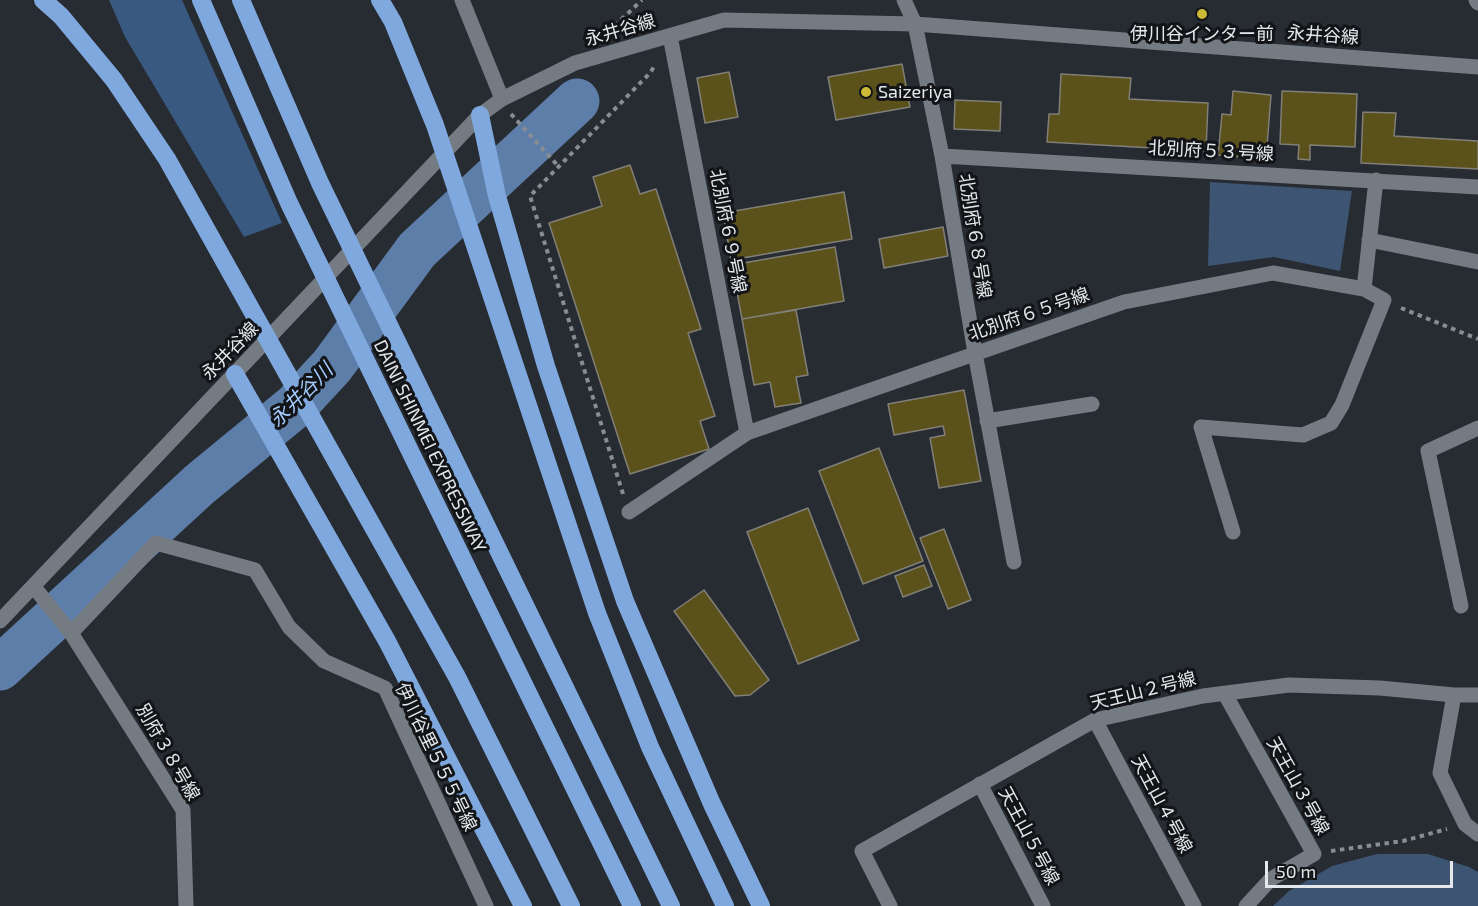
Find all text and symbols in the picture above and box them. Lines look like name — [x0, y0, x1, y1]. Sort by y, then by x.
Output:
marker: 伊川谷インター前 — [1195, 7, 1209, 21]
street label: 永井谷線 — [582, 10, 658, 50]
street label: 永井谷線 — [1286, 22, 1360, 48]
place label: 伊川谷インター前 — [1130, 23, 1274, 45]
place label: Saizeriya — [878, 81, 952, 103]
marker: Saizeriya — [859, 85, 873, 99]
street label: 北別府５３号線 — [1148, 137, 1274, 165]
street label: 北別府６９号線 — [705, 167, 751, 295]
street label: 北別府６８号線 — [954, 172, 996, 300]
street label: 北別府６５号線 — [966, 283, 1092, 345]
street label: 永井谷線 — [197, 318, 263, 384]
street label: DAINI SHINMEI EXPRESSWAY — [369, 336, 491, 556]
water label: 永井谷川 — [264, 358, 338, 432]
street label: 天王山２号線 — [1088, 667, 1198, 715]
street label: 伊川谷里５５５号線 — [391, 679, 481, 835]
street label: 別府３８号線 — [132, 700, 204, 804]
street label: 天王山３号線 — [1262, 734, 1334, 838]
street label: 天王山４号線 — [1127, 751, 1197, 857]
street label: 天王山５号線 — [994, 783, 1064, 889]
scale bar — [1268, 849, 1456, 887]
text: 50 m — [1276, 860, 1316, 882]

